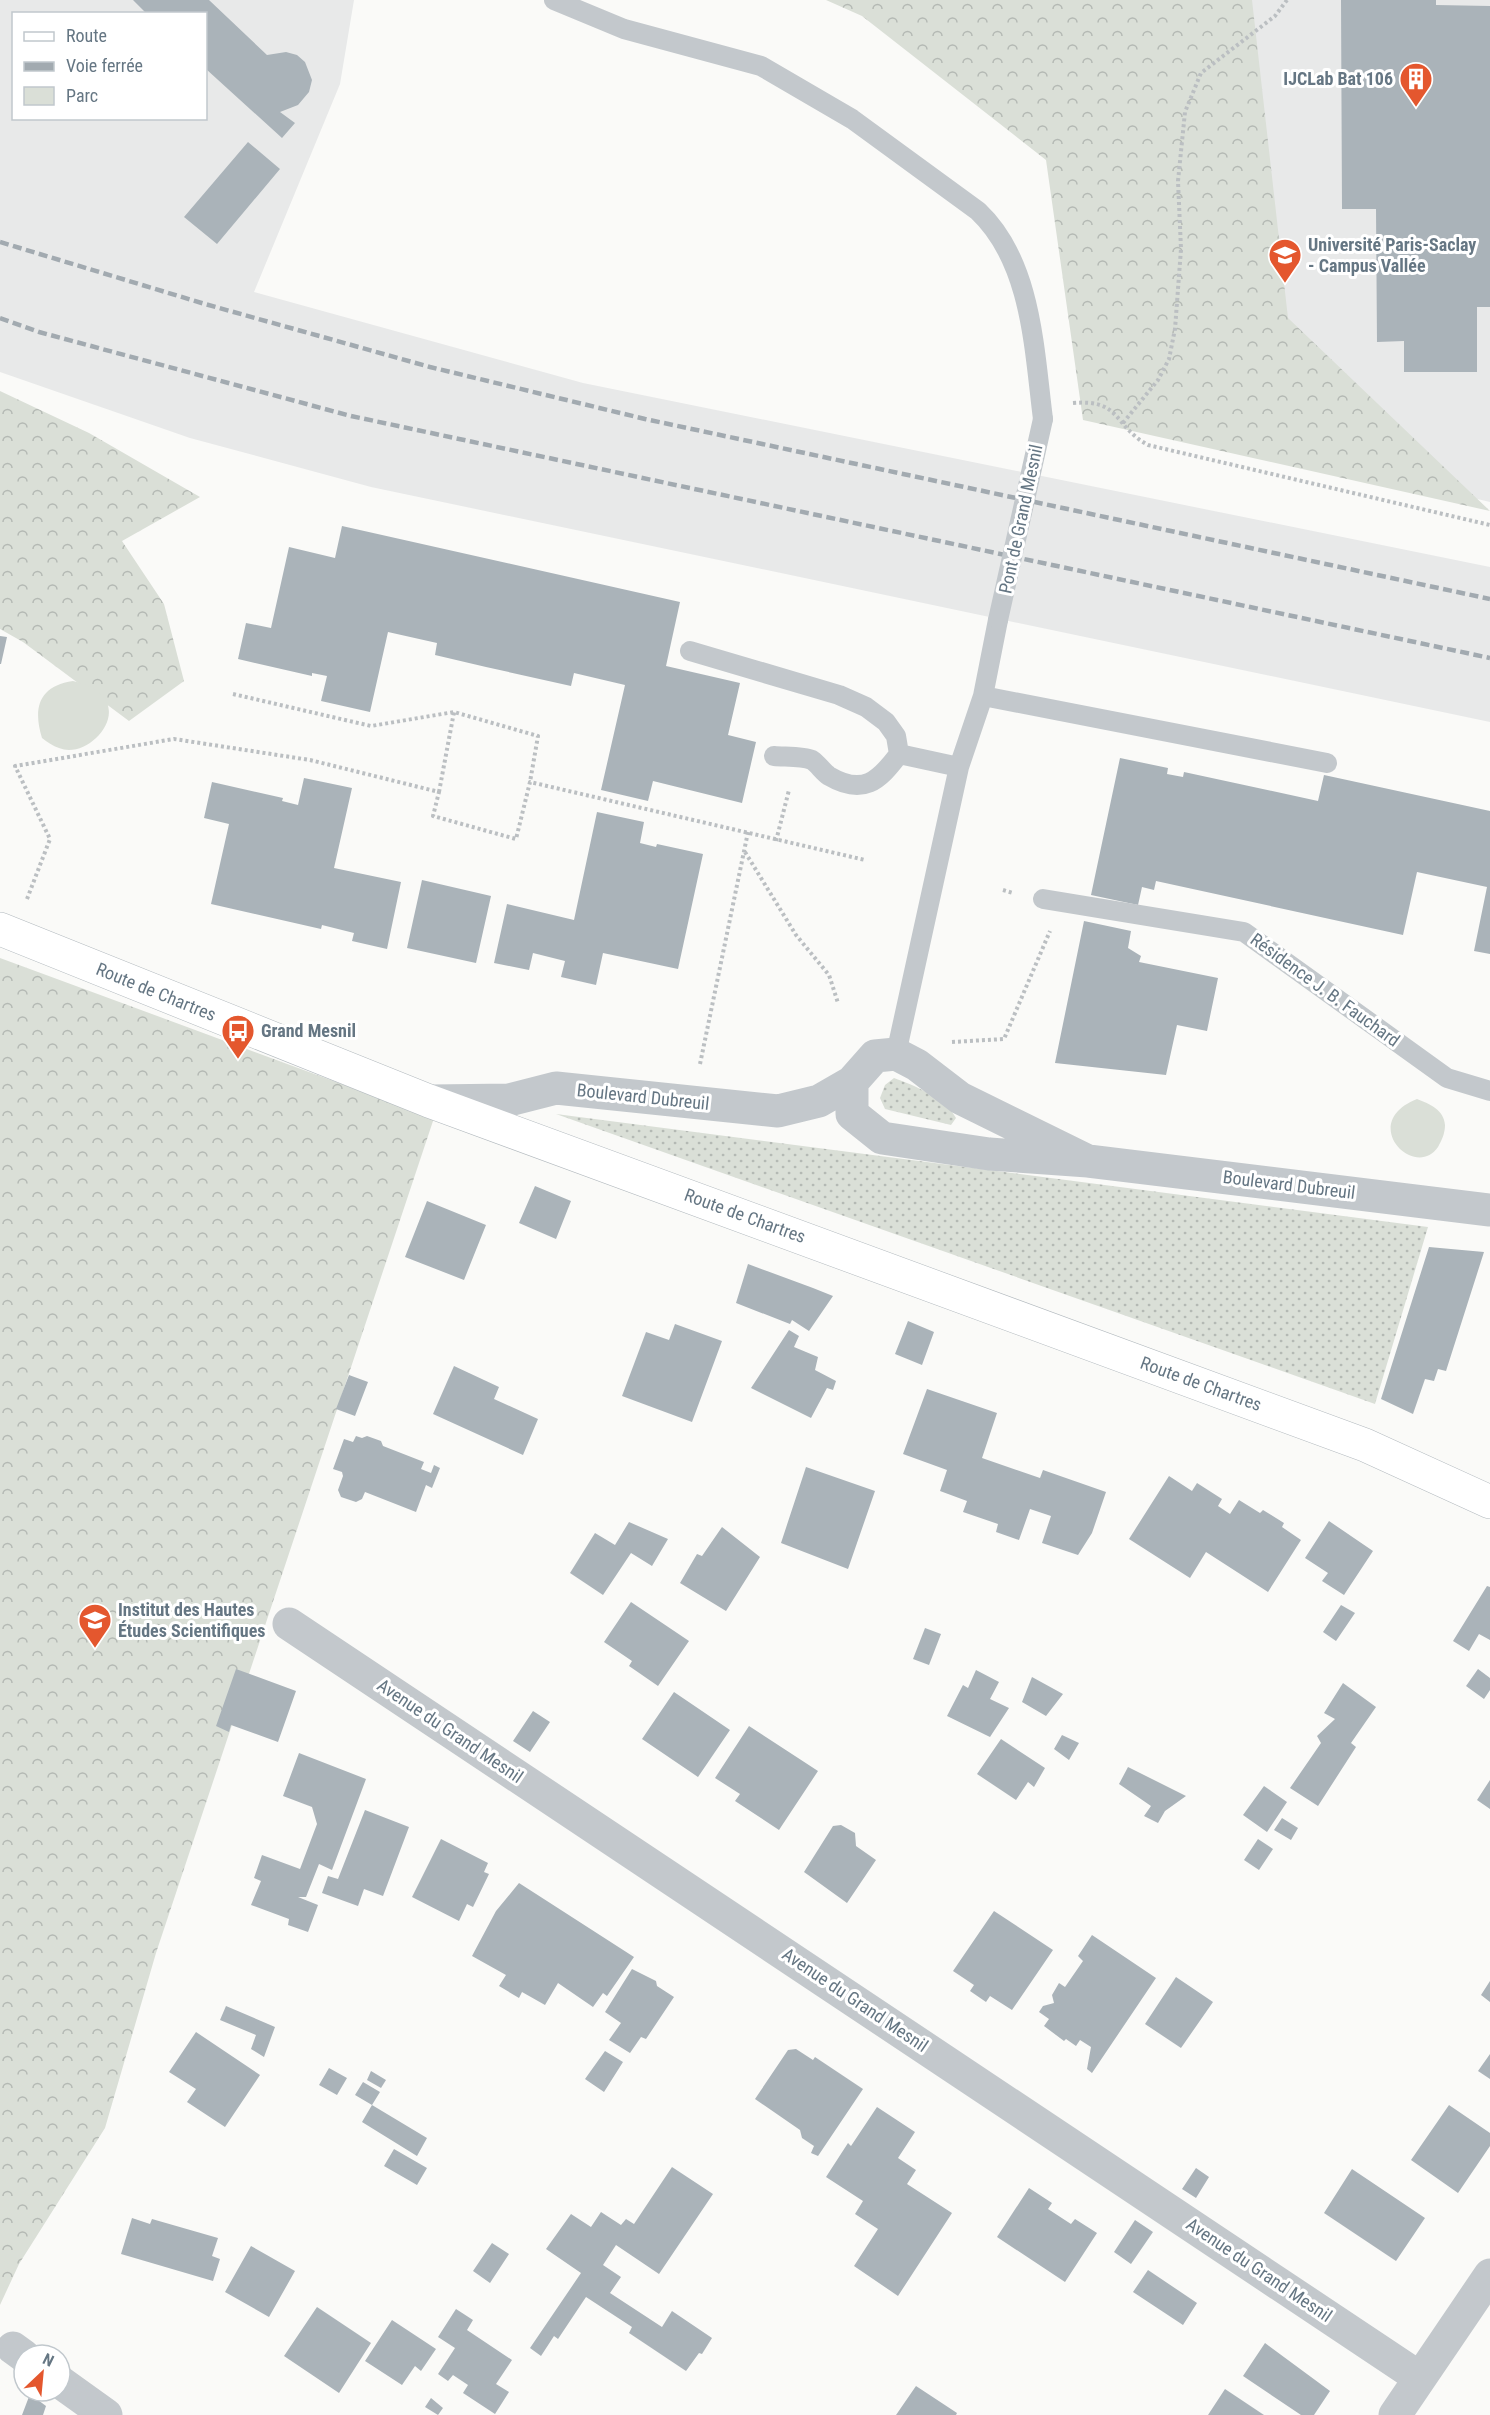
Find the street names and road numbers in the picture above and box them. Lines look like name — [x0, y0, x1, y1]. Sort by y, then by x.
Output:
street label: Pont de Grand Mesnil — [994, 442, 1047, 595]
street label: Résidence J. B. Fauchard — [1247, 928, 1404, 1051]
street label: Route de Chartres — [93, 958, 219, 1025]
street label: Boulevard Dubreuil — [576, 1079, 710, 1114]
street label: Boulevard Dubreuil — [1222, 1166, 1356, 1203]
street label: Route de Chartres — [682, 1184, 809, 1247]
street label: Route de Chartres — [1138, 1352, 1265, 1415]
street label: Avenue du Grand Mesnil — [373, 1674, 527, 1787]
street label: Avenue du Grand Mesnil — [778, 1943, 932, 2056]
street label: Avenue du Grand Mesnil — [1182, 2213, 1336, 2326]

